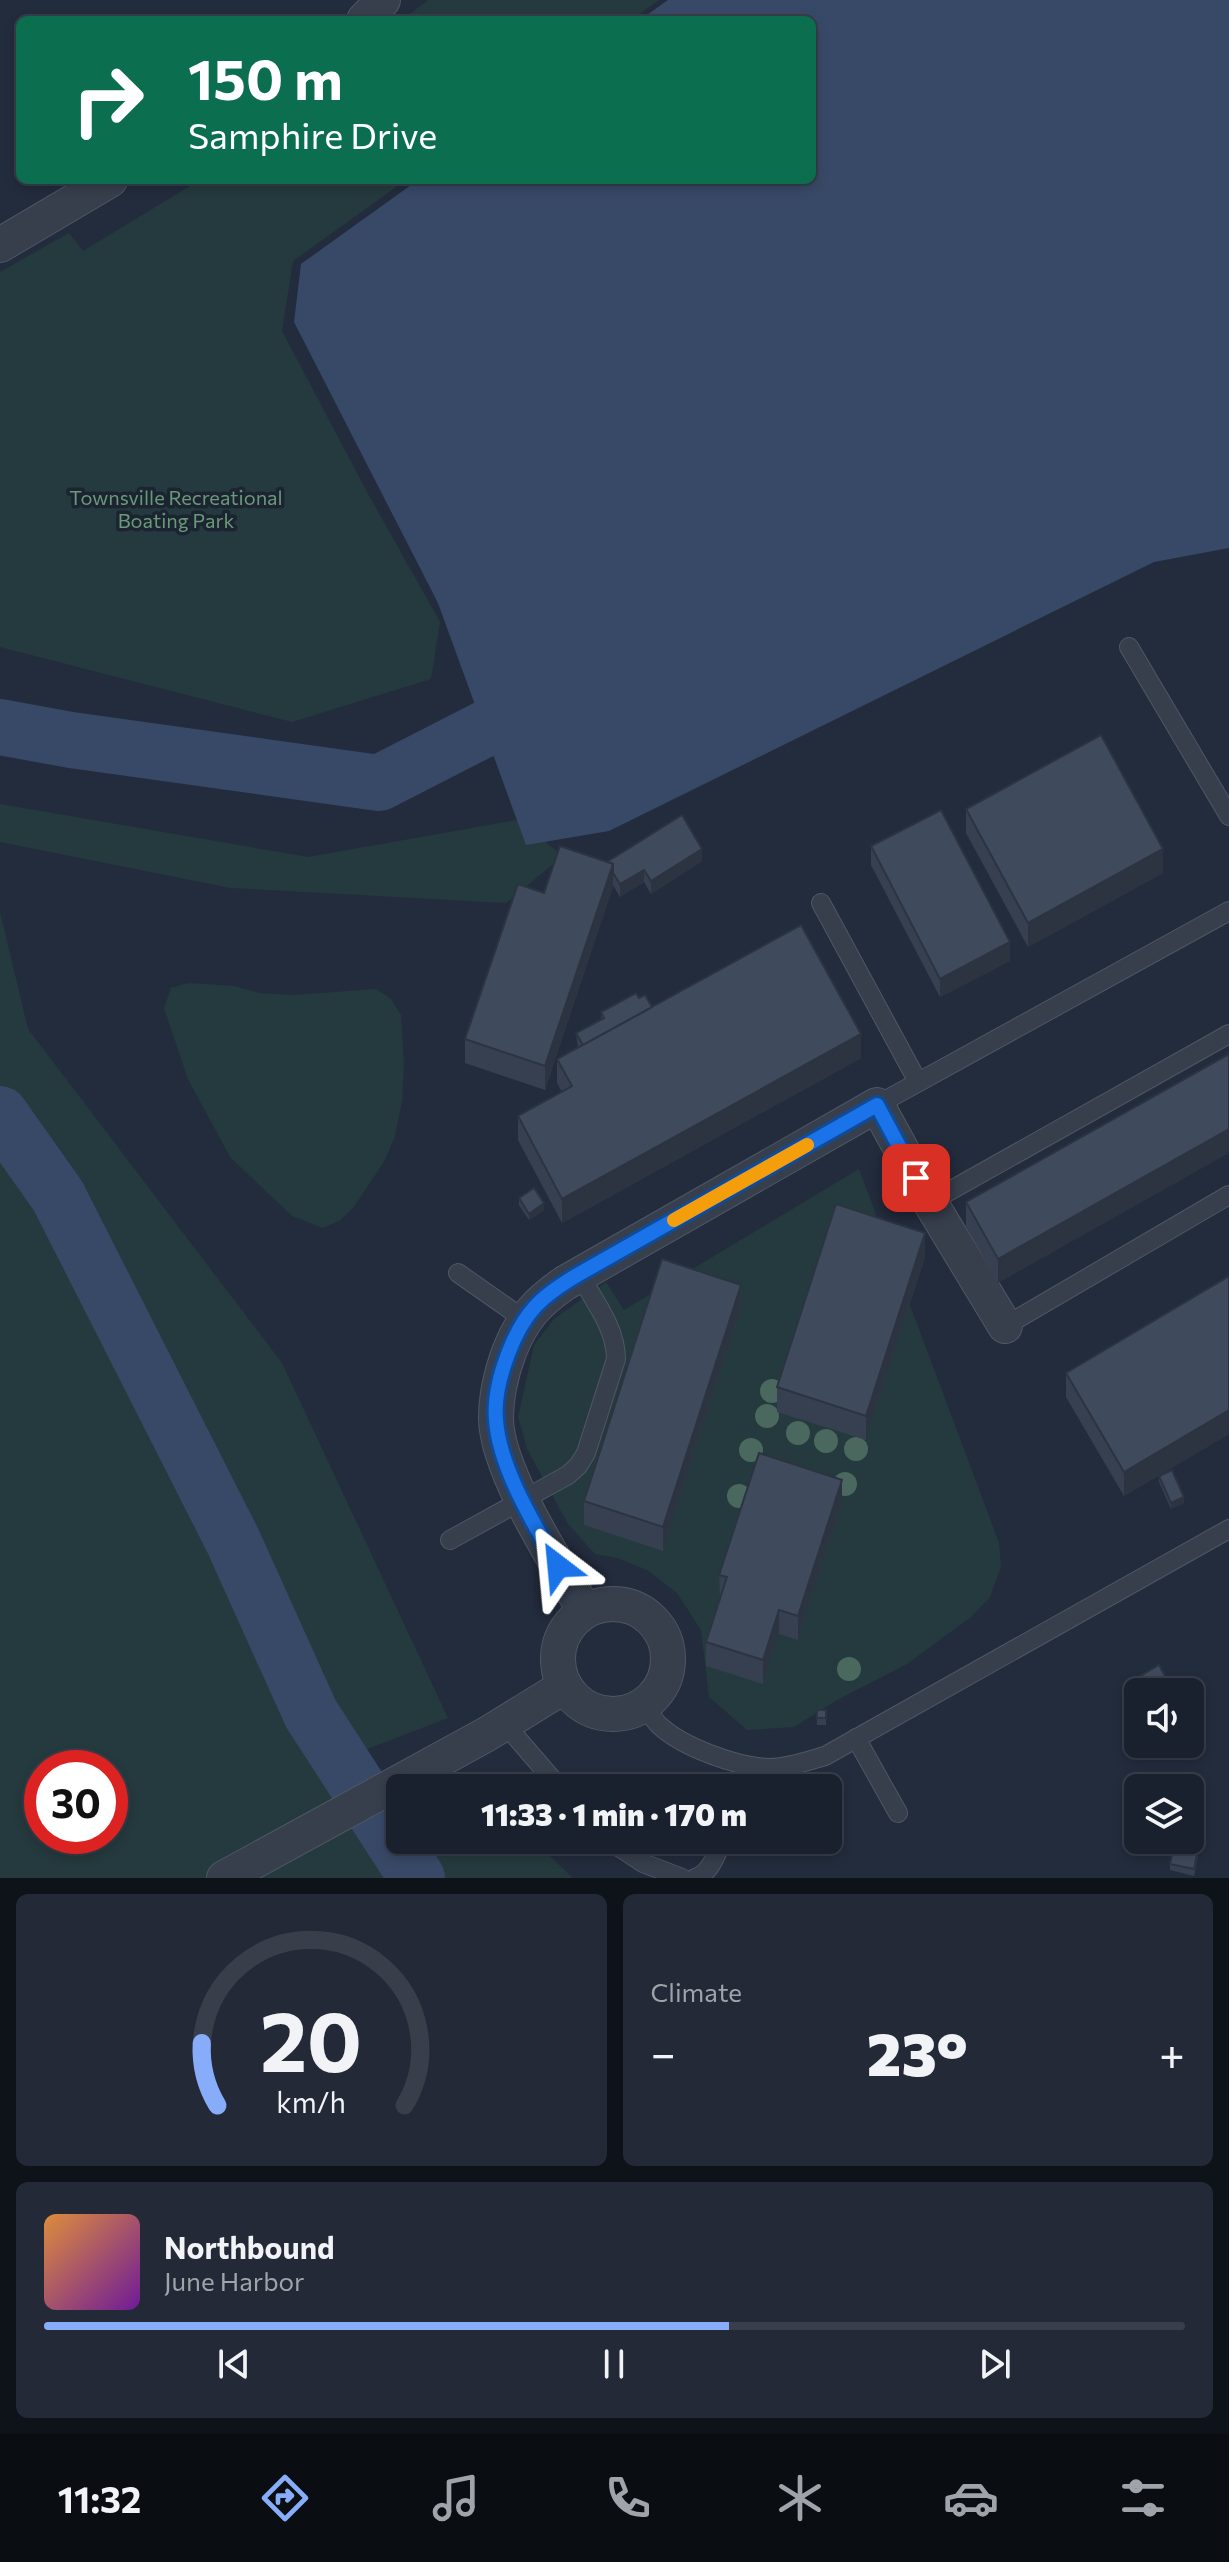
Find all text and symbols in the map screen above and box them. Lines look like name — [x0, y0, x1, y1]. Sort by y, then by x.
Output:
text: 150 m — [188, 43, 343, 112]
icon: right — [56, 48, 160, 152]
text: Samphire Drive — [188, 112, 437, 156]
park label: Townsville Recreational Boating Park — [69, 485, 283, 532]
pin — [882, 1144, 950, 1212]
icon: arrive — [894, 1156, 938, 1200]
position arrow — [516, 1524, 600, 1608]
map controls — [1124, 1678, 1204, 1854]
button: sound — [1124, 1678, 1204, 1758]
speed limit sign: 30 — [24, 1750, 128, 1854]
button: layers — [1124, 1774, 1204, 1854]
text: 11:33 · 1 min · 170 m — [481, 1795, 747, 1832]
text: Climate — [651, 1976, 742, 2007]
text: 20 — [260, 1987, 362, 2089]
text: 23° — [867, 2015, 968, 2088]
text: − — [651, 2025, 676, 2079]
text: + — [1159, 2025, 1185, 2079]
text: km/h — [276, 2084, 346, 2119]
text: Northbound — [164, 2228, 335, 2265]
text: June Harbor — [164, 2265, 304, 2296]
icon: previous — [212, 2342, 256, 2386]
icon: pause — [592, 2342, 636, 2386]
icon: next — [973, 2342, 1017, 2386]
icon: directions — [257, 2470, 313, 2526]
icon: music — [428, 2470, 484, 2526]
icon: phone — [600, 2470, 656, 2526]
icon: climate — [772, 2470, 828, 2526]
icon: car — [943, 2470, 999, 2526]
icon: filters — [1115, 2470, 1171, 2526]
text: 11:32 — [58, 2476, 141, 2520]

